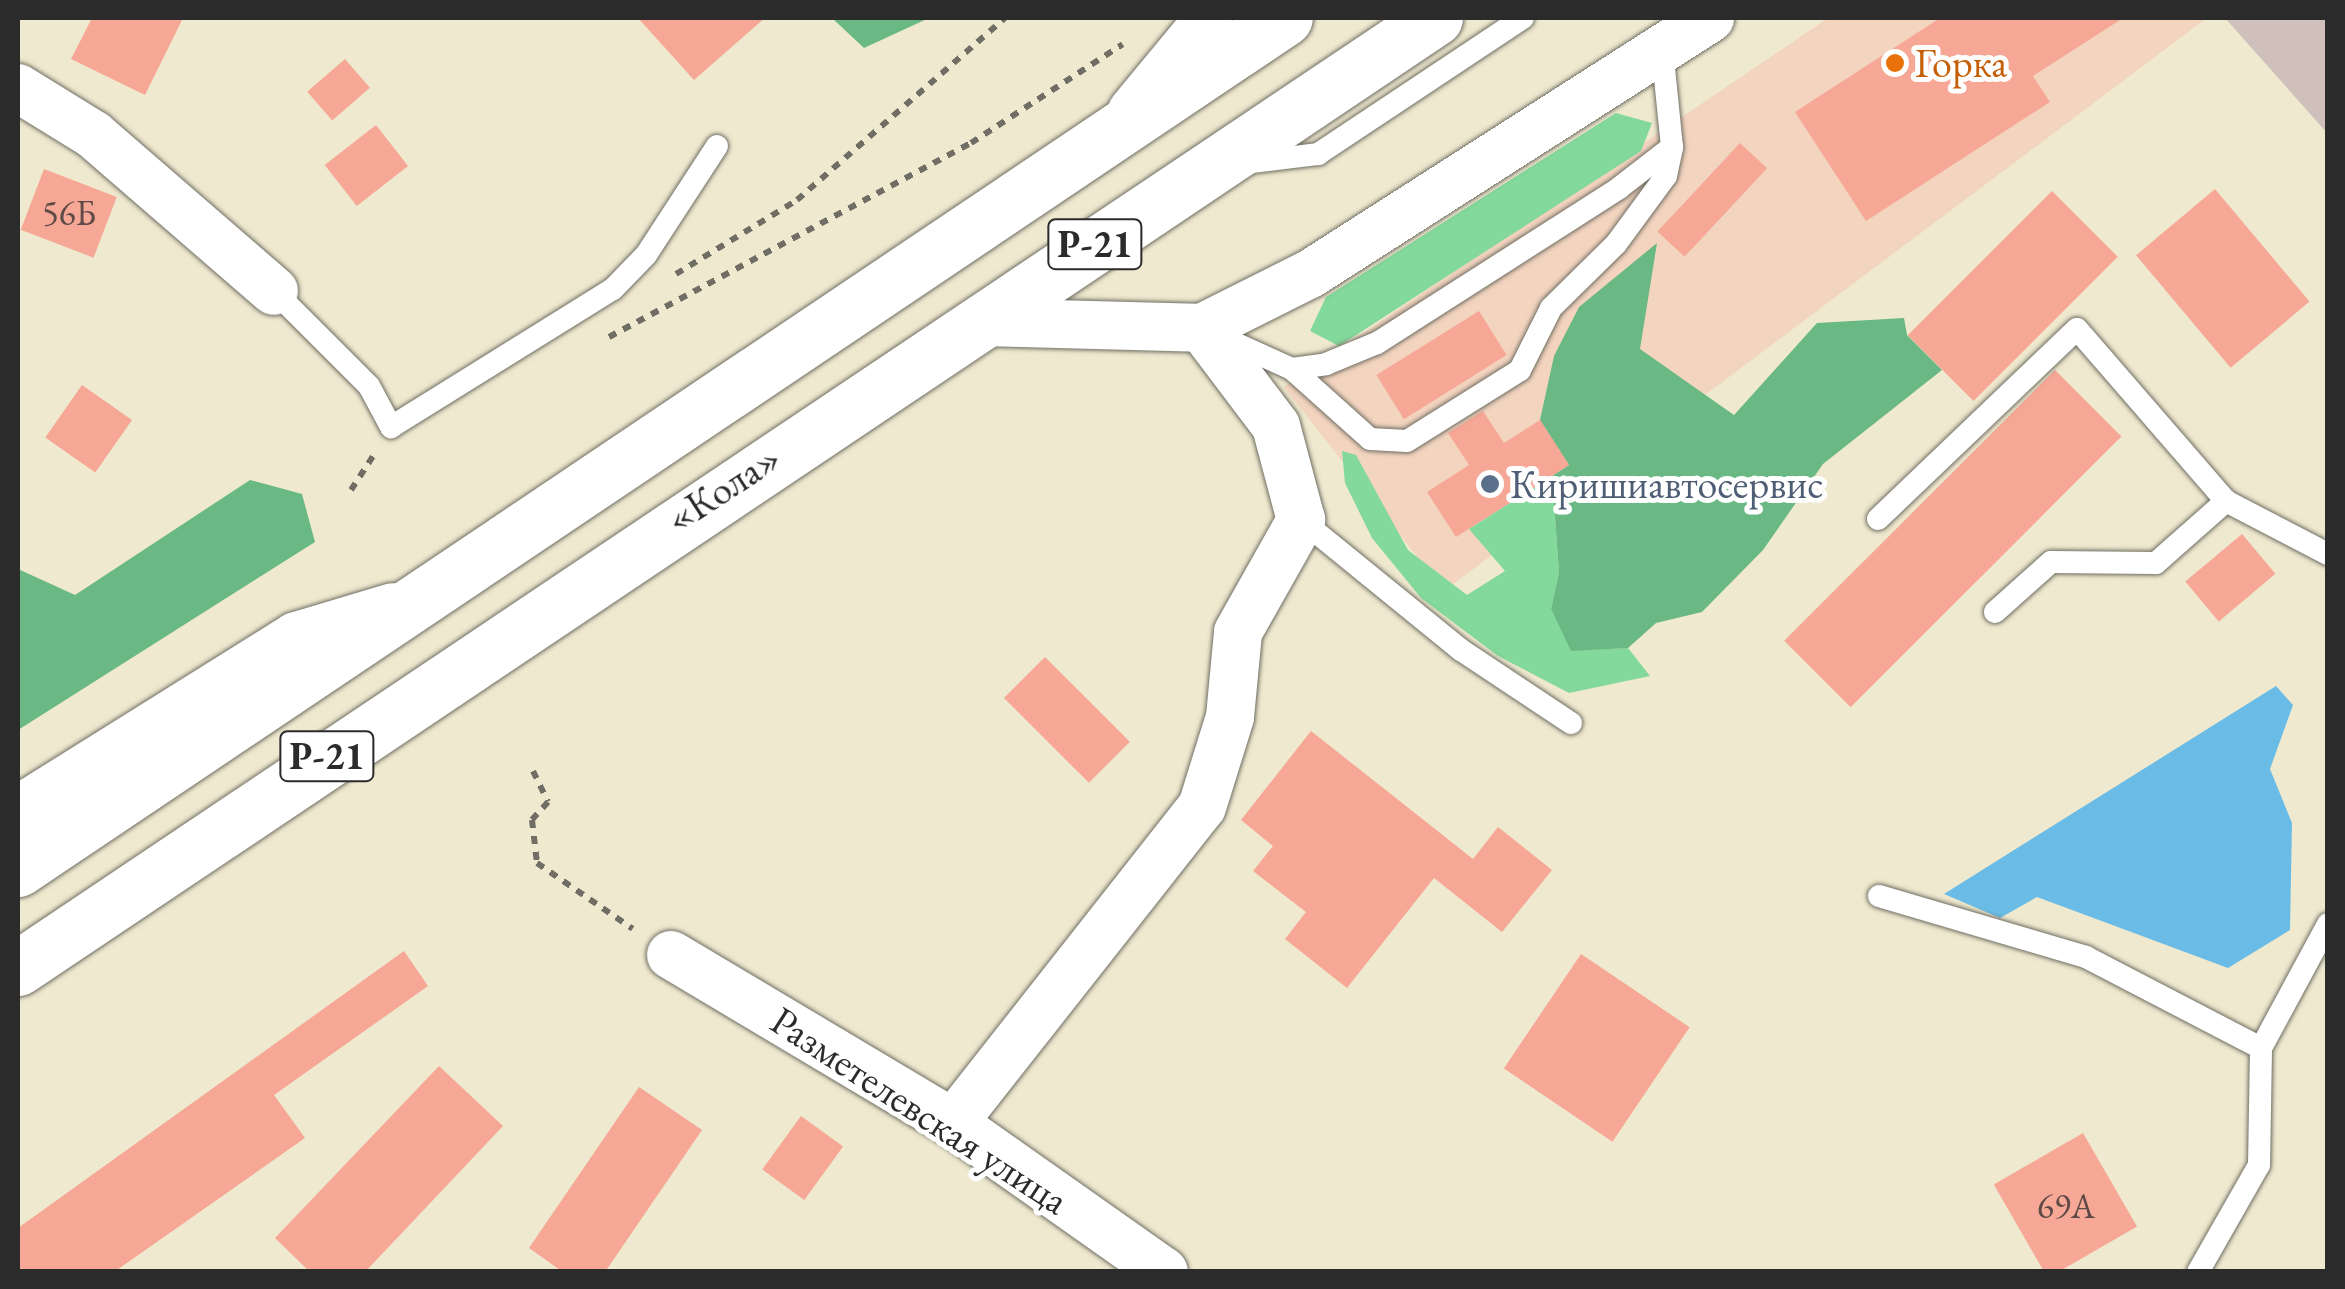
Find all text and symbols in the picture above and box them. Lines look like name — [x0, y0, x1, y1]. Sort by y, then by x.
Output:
place label: Горка — [1915, 39, 2007, 87]
marker: Горка — [1884, 52, 1906, 74]
house number: 56Б — [42, 192, 96, 234]
road number: Р-21 — [1045, 211, 1145, 277]
street label: «Кола» — [657, 433, 789, 543]
place label: Киришиавтосервис — [1510, 460, 1824, 508]
marker: Киришиавтосервис — [1479, 473, 1501, 495]
road number: Р-21 — [277, 723, 377, 789]
street label: Разметелевская улица — [762, 996, 1078, 1224]
house number: 69А — [2037, 1185, 2095, 1227]

